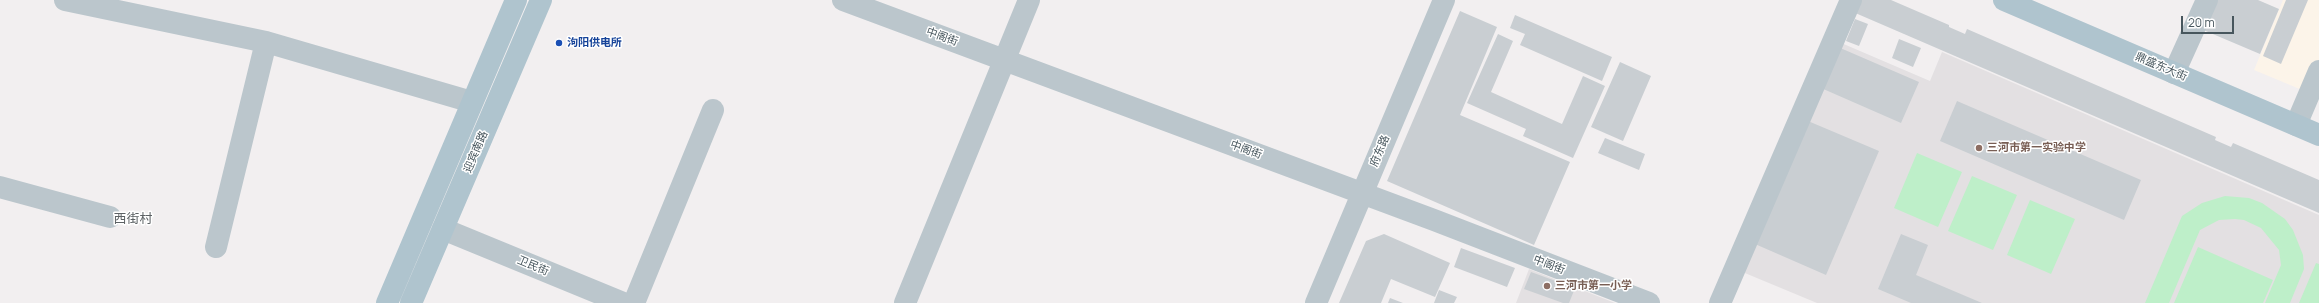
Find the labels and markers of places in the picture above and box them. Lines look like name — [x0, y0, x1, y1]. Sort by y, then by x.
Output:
place label: 泃阳供电所 — [567, 36, 622, 50]
marker: 泃阳供电所 — [554, 38, 564, 48]
place label: 三河市第一实验中学 — [1987, 141, 2086, 155]
marker: 三河市第一实验中学 — [1974, 143, 1984, 153]
place label: 三河市第一小学 — [1555, 279, 1632, 293]
marker: 三河市第一小学 — [1542, 281, 1552, 291]

